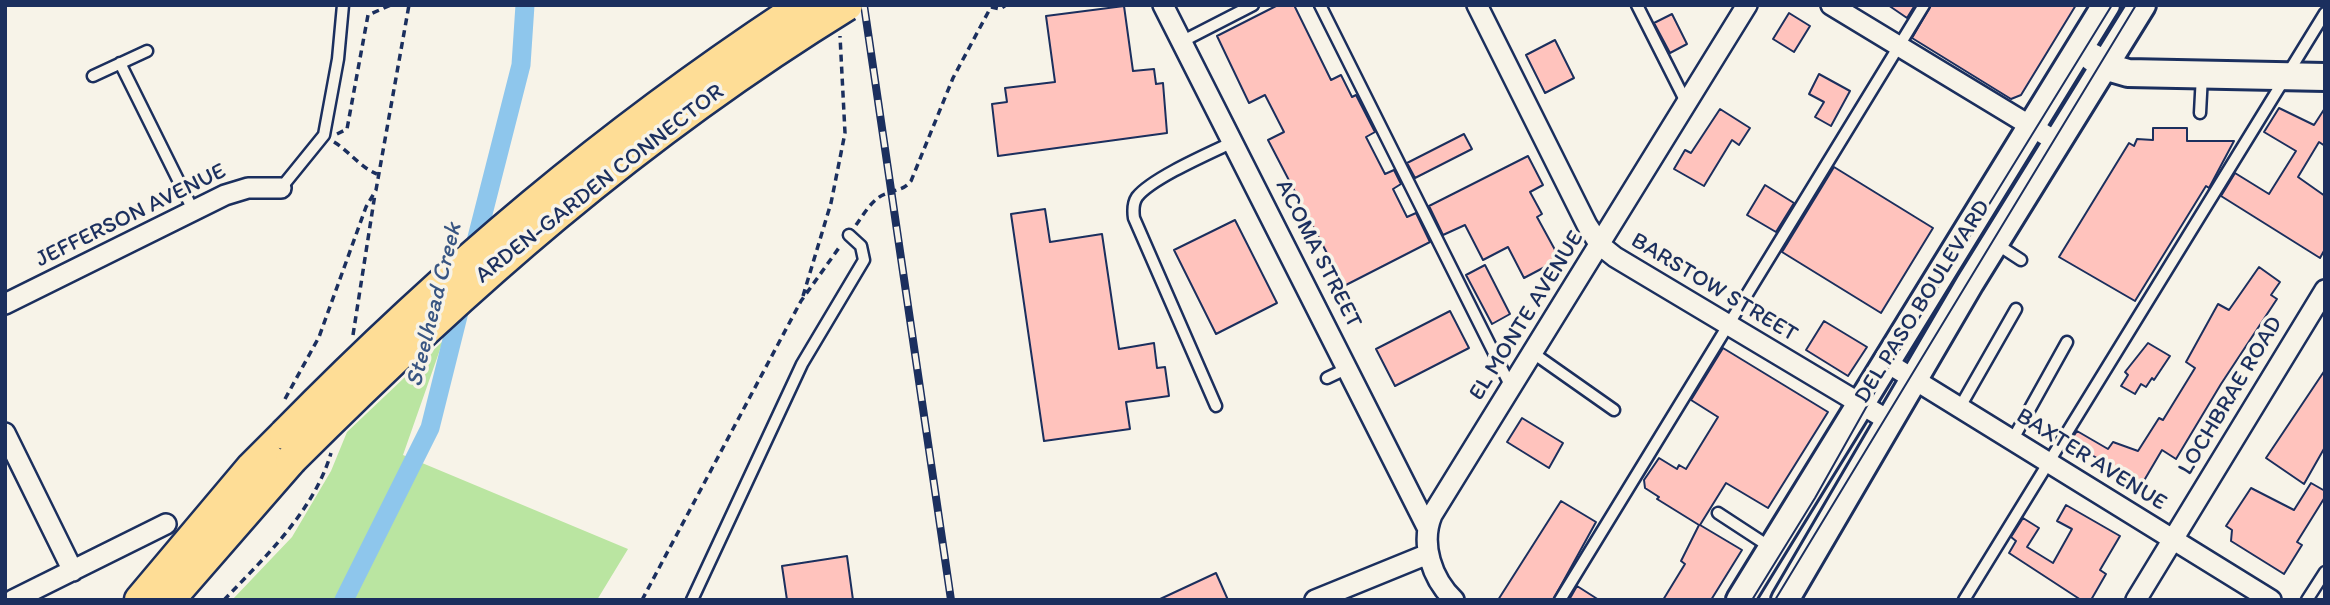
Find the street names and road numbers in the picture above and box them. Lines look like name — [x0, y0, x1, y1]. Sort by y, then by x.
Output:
street label: ARDEN-GARDEN CONNECTOR — [470, 78, 730, 290]
street label: JEFFERSON AVENUE — [31, 158, 231, 274]
street label: ACOMA STREET — [1269, 175, 1367, 333]
street label: DEL PASO BOULEVARD — [1849, 195, 1997, 409]
street label: EL MONTE AVENUE — [1464, 226, 1590, 406]
street label: BARSTOW STREET — [1626, 227, 1802, 349]
street label: LOCHBRAE ROAD — [2173, 312, 2289, 480]
street label: BAXTER AVENUE — [2011, 403, 2171, 517]

